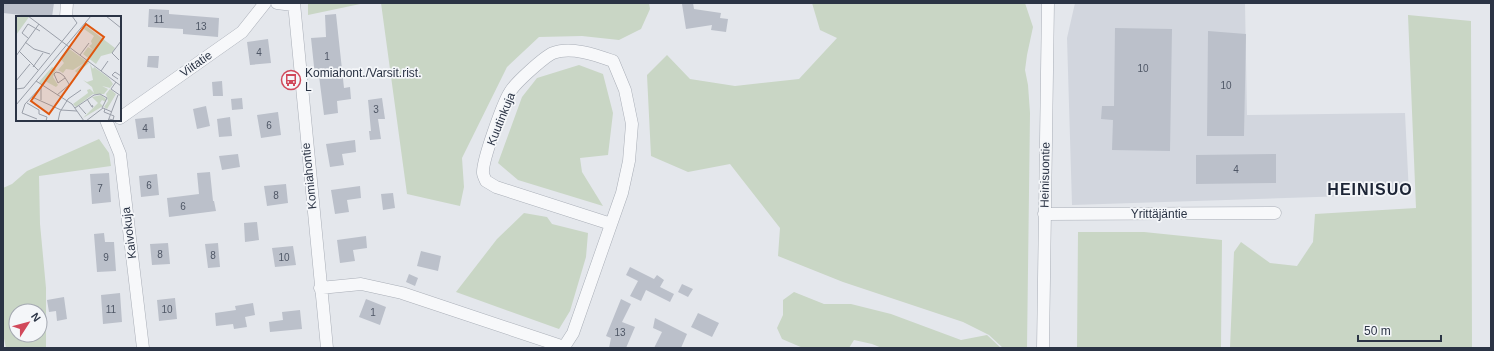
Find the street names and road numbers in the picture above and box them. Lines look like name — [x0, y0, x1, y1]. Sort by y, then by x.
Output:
street label: Viitatie — [177, 48, 215, 80]
street label: Kuutinkuja — [484, 90, 518, 148]
street label: Komiahontie — [299, 142, 319, 210]
street label: Heinisuontie — [1037, 142, 1053, 208]
street label: Kaivokuja — [119, 206, 139, 260]
street label: Yrittäjäntie — [1131, 207, 1188, 221]

